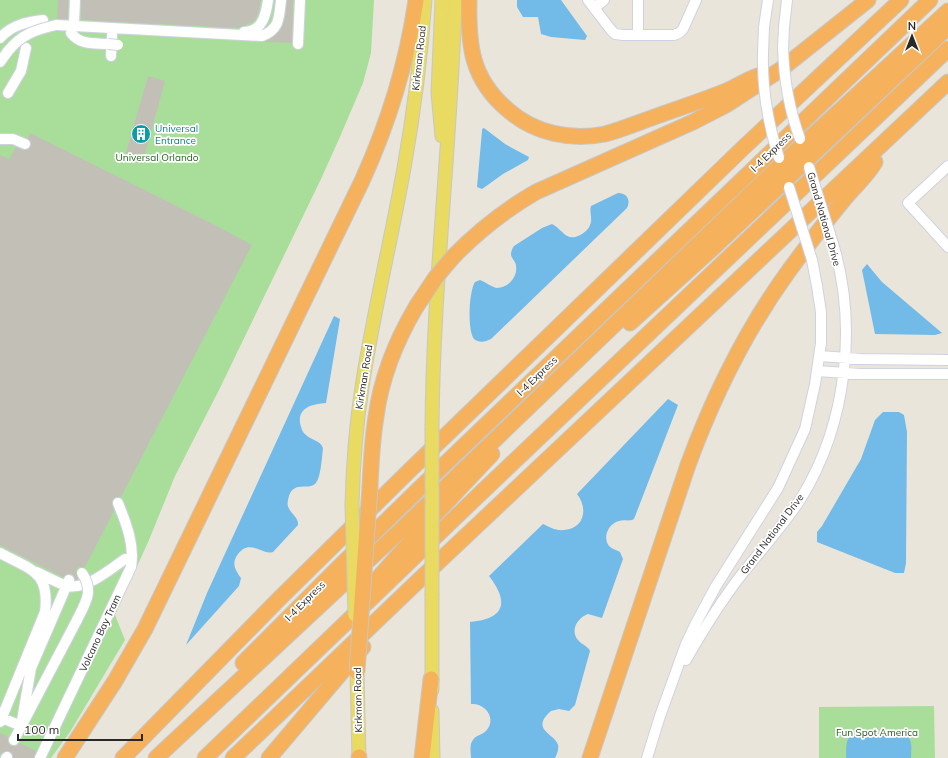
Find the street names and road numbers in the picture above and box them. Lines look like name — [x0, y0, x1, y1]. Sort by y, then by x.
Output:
street label: Kirkman Road — [409, 25, 429, 91]
street label: I-4 Express — [748, 129, 794, 175]
street label: Grand National Drive — [804, 170, 844, 268]
street label: Kirkman Road — [352, 344, 376, 410]
street label: I-4 Express — [514, 353, 560, 399]
street label: Grand National Drive — [737, 491, 807, 577]
street label: I-4 Express — [282, 578, 328, 624]
street label: Volcano Bay Tram — [76, 592, 124, 674]
street label: Kirkman Road — [351, 667, 365, 733]

